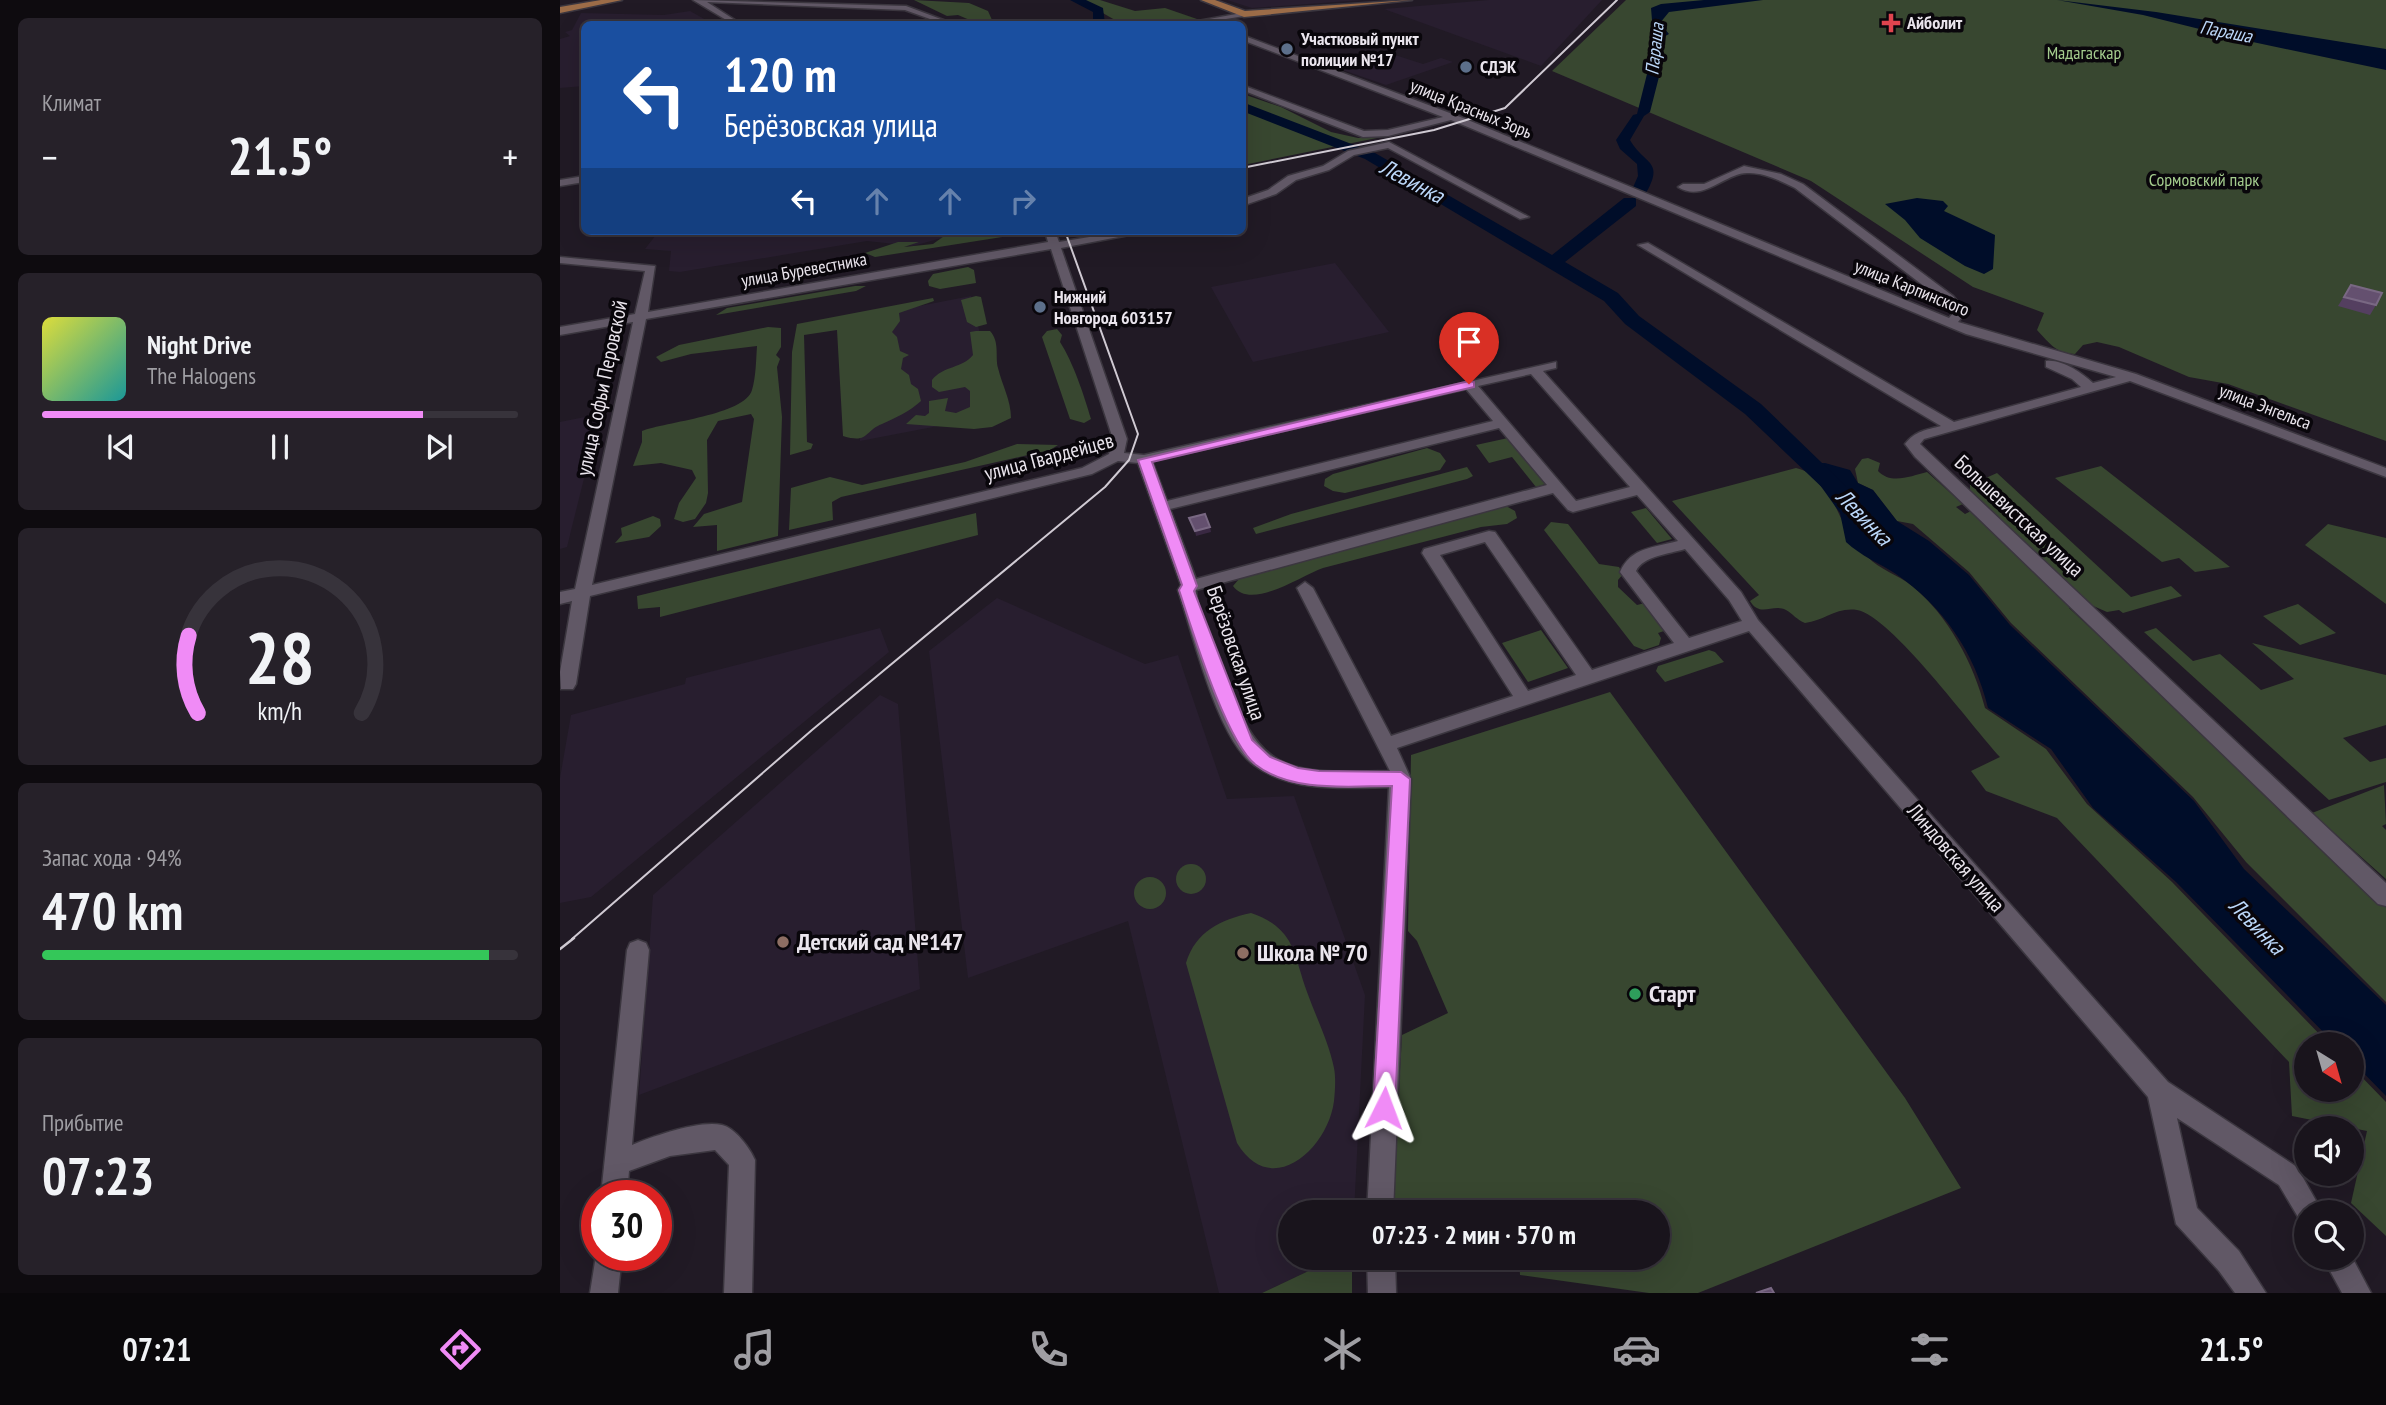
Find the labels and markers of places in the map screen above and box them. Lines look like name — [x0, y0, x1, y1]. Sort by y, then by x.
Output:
place label: Айболит — [1906, 11, 1963, 34]
marker: Айболит — [1881, 13, 1901, 33]
place label: Участковый пункт полиции №17 — [1300, 27, 1419, 71]
marker: Участковый пункт полиции №17 — [1279, 41, 1295, 57]
place label: СДЭК — [1480, 55, 1517, 78]
marker: СДЭК — [1458, 59, 1474, 75]
place label: Нижний Новгород 603157 — [1054, 285, 1173, 329]
marker: Нижний Новгород 603157 — [1032, 299, 1048, 315]
pin — [1439, 312, 1499, 384]
place label: Детский сад №147 — [797, 926, 963, 957]
marker: Детский сад №147 — [775, 934, 791, 950]
place label: Школа № 70 — [1257, 937, 1368, 968]
marker: Школа № 70 — [1235, 945, 1251, 961]
place label: Старт — [1649, 978, 1696, 1009]
marker: Старт — [1627, 986, 1643, 1002]

